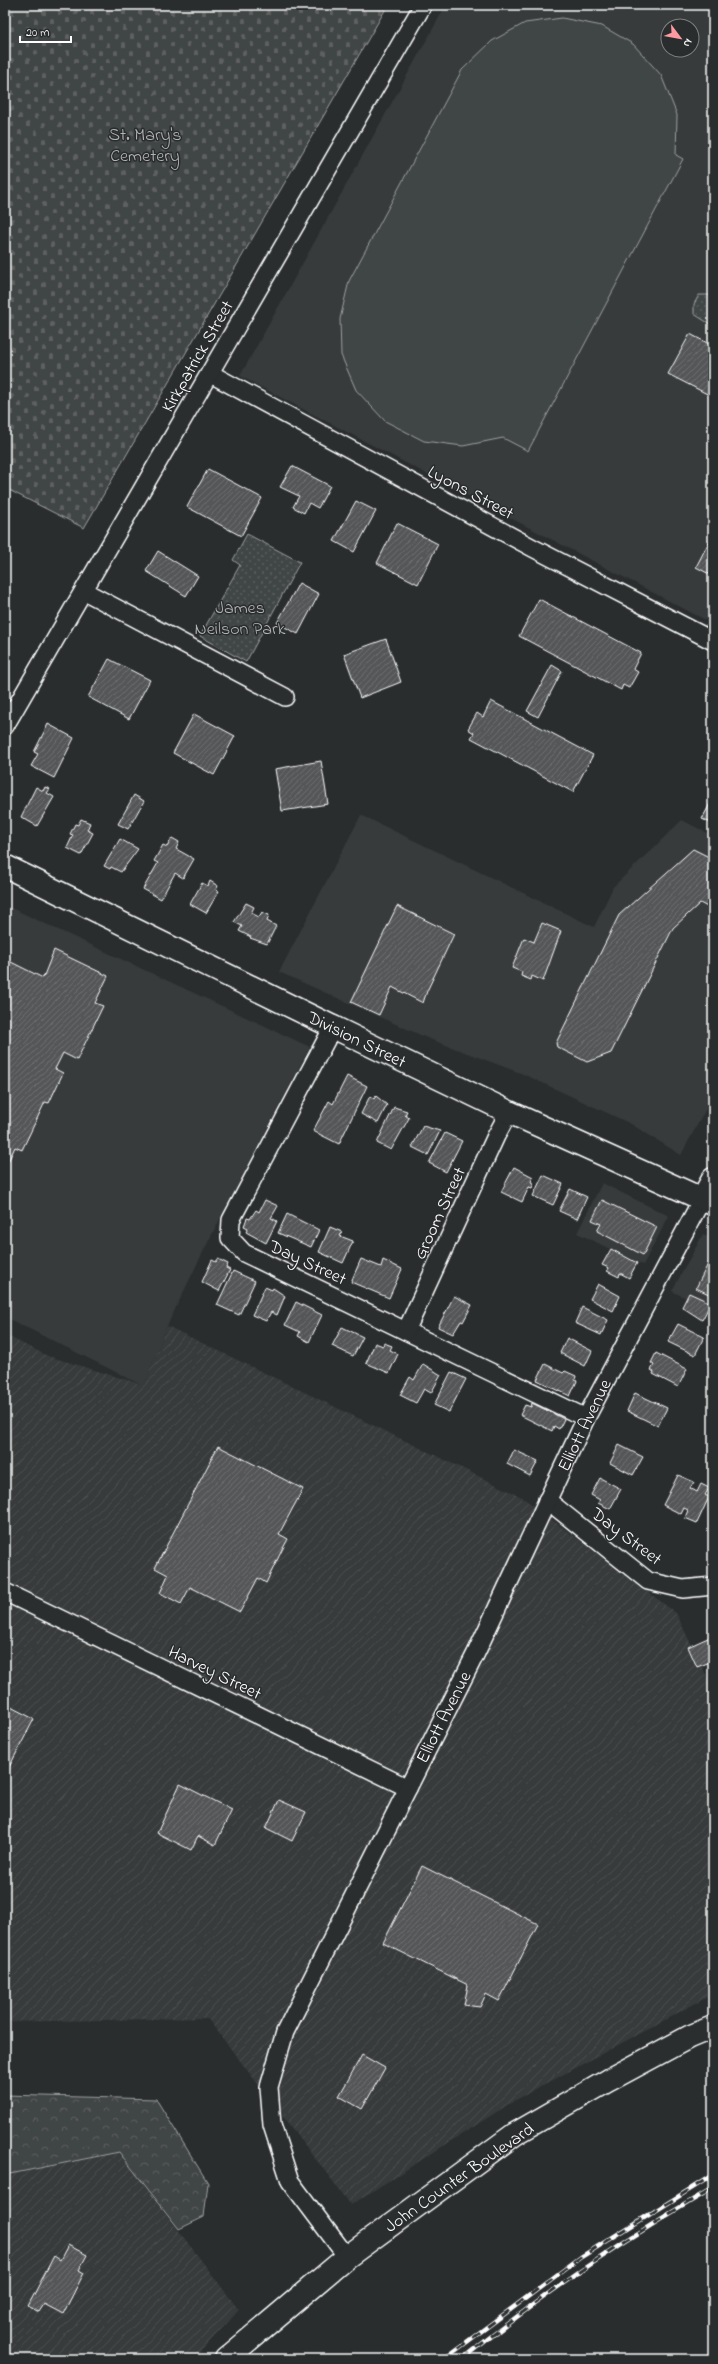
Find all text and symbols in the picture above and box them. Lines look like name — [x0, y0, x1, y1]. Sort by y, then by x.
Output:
scale bar — [20, 18, 71, 44]
north arrow — [660, 18, 700, 58]
text: 20 m — [26, 24, 49, 42]
text: N — [679, 35, 696, 50]
park label: St. Mary's Cemetery — [108, 123, 182, 170]
street label: Kirkpatrick Street — [156, 296, 241, 418]
street label: Lyons Street — [422, 460, 518, 527]
park label: James Neilson Park — [195, 596, 286, 643]
street label: Division Street — [301, 1005, 410, 1076]
street label: Groom Street — [408, 1163, 474, 1264]
street label: Day Street — [263, 1234, 350, 1293]
street label: Elliott Avenue — [552, 1374, 620, 1477]
street label: Day Street — [584, 1502, 667, 1573]
street label: Harvey Street — [163, 1640, 265, 1708]
street label: Elliott Avenue — [411, 1667, 479, 1768]
street label: John Counter Boulevard — [380, 2117, 540, 2240]

